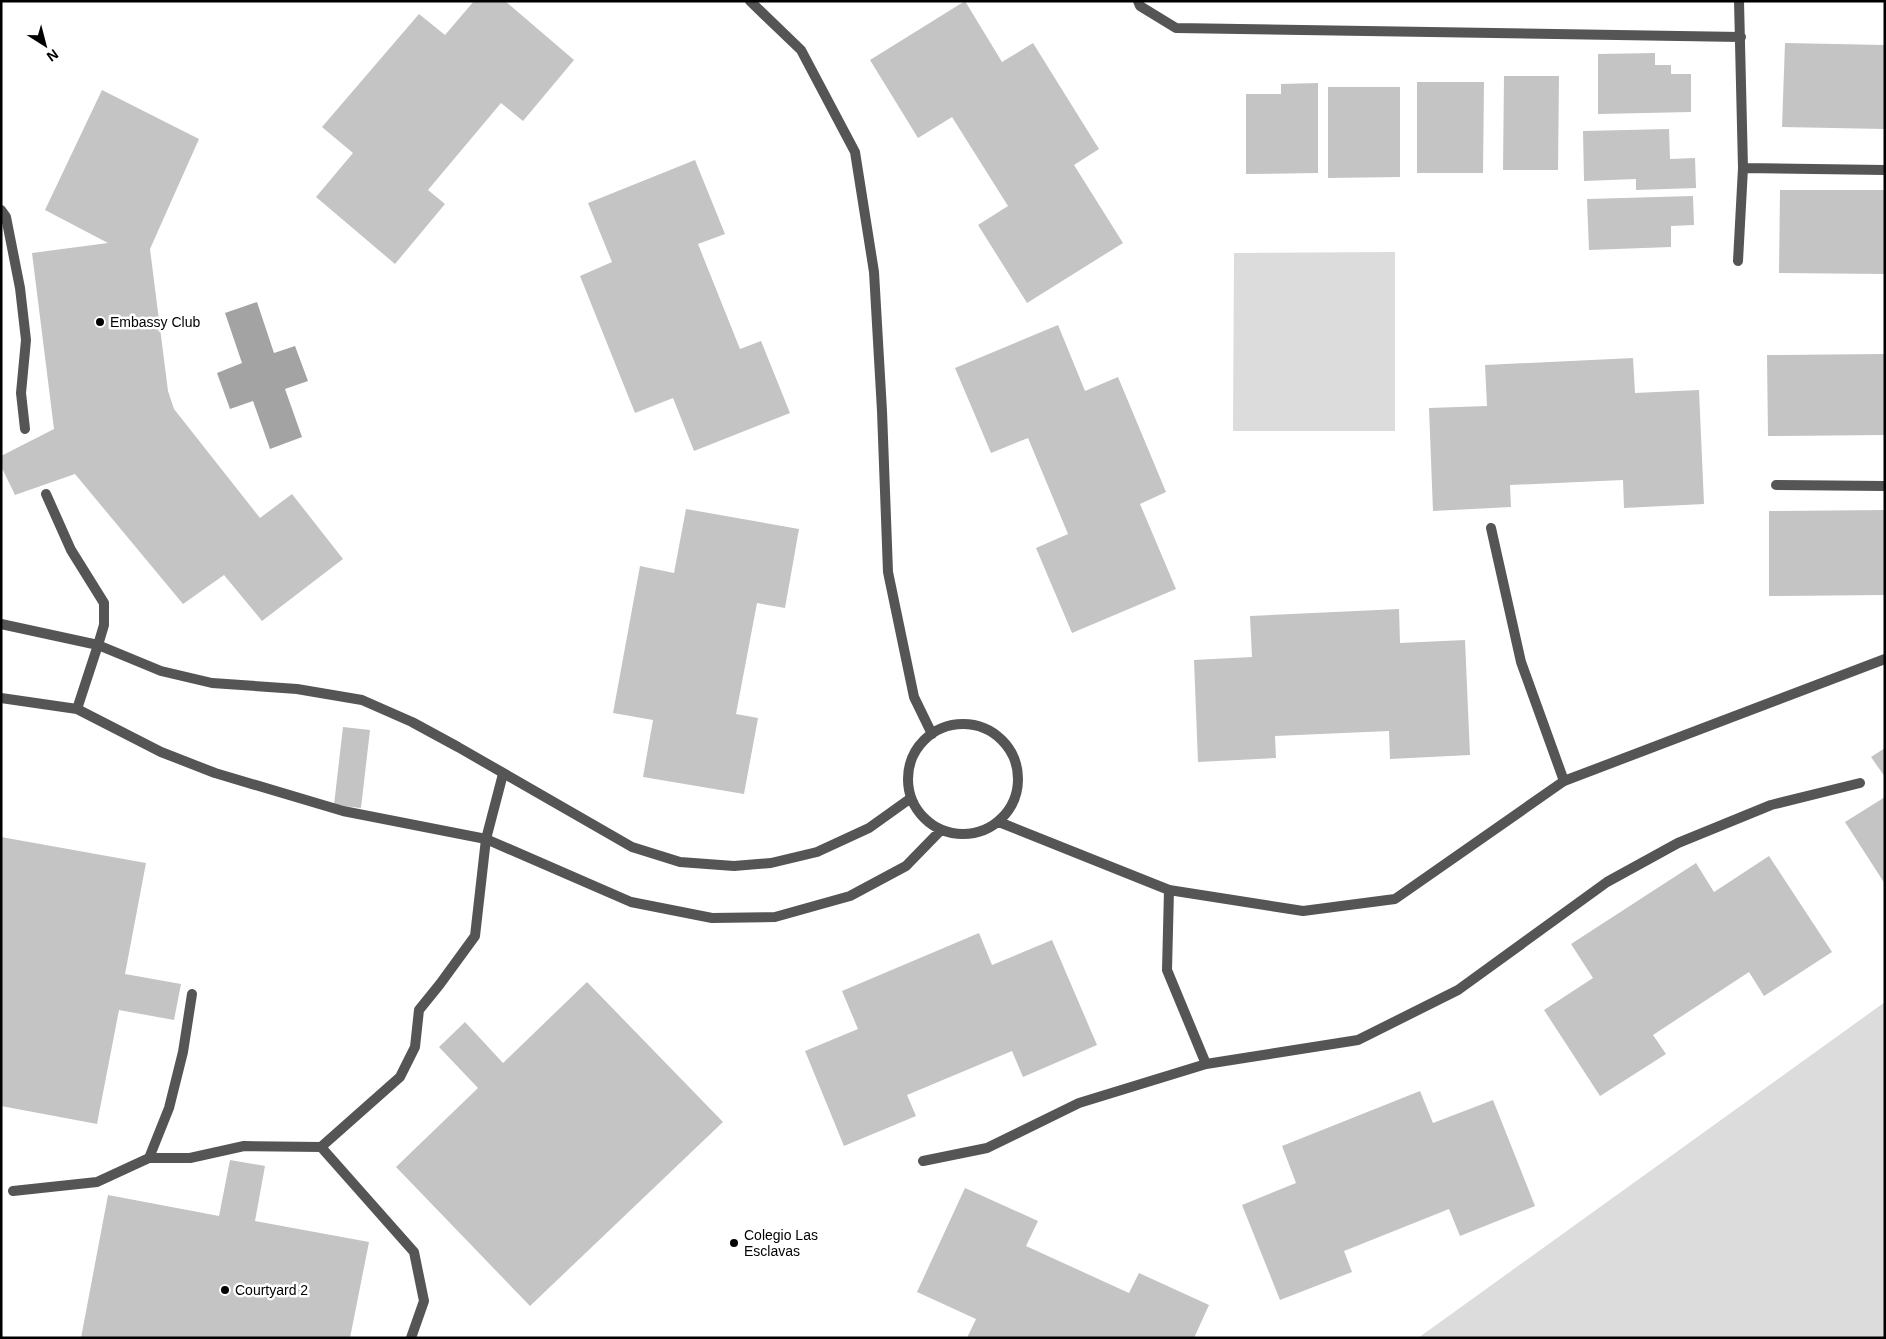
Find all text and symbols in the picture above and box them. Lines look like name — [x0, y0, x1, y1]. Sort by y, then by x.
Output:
north arrow — [20, 20, 70, 70]
text: N — [44, 46, 61, 65]
place label: Embassy Club — [110, 314, 200, 330]
marker: Embassy Club — [94, 316, 106, 328]
place label: Colegio Las Esclavas — [744, 1227, 818, 1259]
marker: Colegio Las Esclavas — [728, 1237, 740, 1249]
place label: Courtyard 2 — [235, 1282, 308, 1298]
marker: Courtyard 2 — [219, 1284, 231, 1296]

